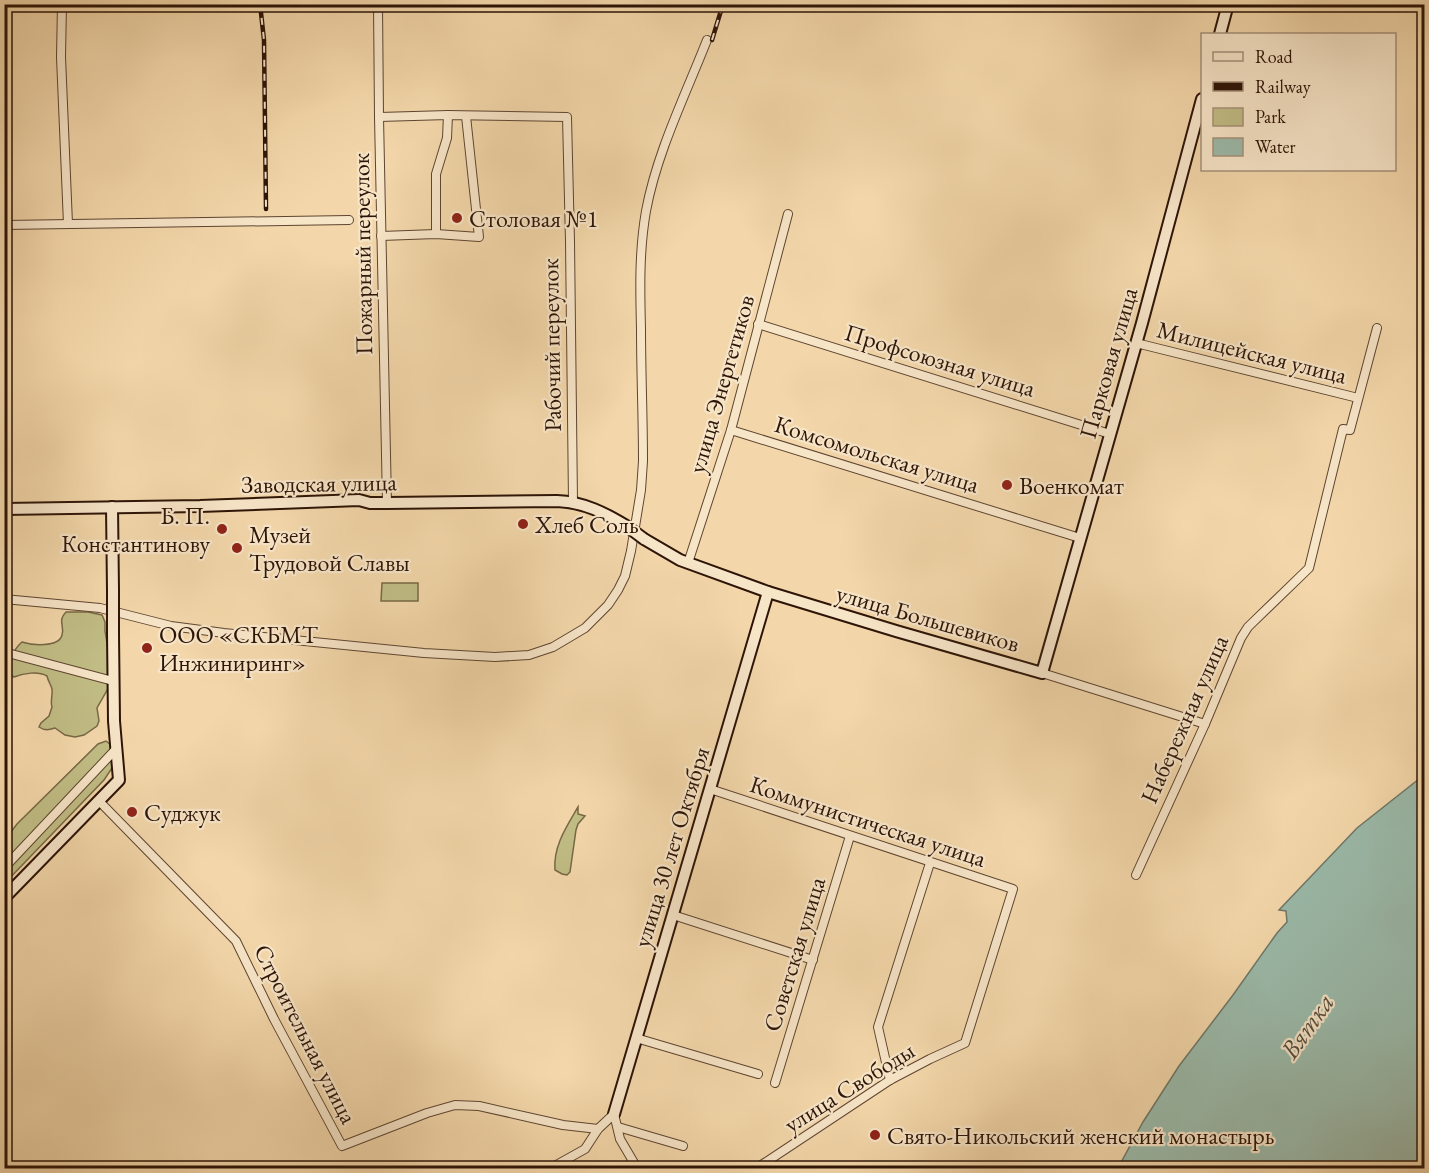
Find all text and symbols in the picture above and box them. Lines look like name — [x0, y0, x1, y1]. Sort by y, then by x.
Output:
legend — [1201, 33, 1396, 171]
text: Road — [1255, 45, 1294, 68]
text: Railway — [1255, 75, 1311, 98]
text: Park — [1255, 105, 1286, 128]
text: Water — [1255, 135, 1296, 158]
street label: Пожарный переулок — [345, 152, 379, 355]
place label: Столовая №1 — [469, 203, 598, 234]
marker: Столовая №1 — [450, 211, 464, 225]
street label: Рабочий переулок — [534, 257, 568, 432]
street label: Парковая улица — [1072, 283, 1145, 442]
street label: улица Энергетиков — [681, 291, 761, 477]
street label: Милицейская улица — [1154, 313, 1351, 391]
street label: Профсоюзная улица — [841, 316, 1039, 404]
street label: Комсомольская улица — [771, 408, 983, 500]
street label: Заводская улица — [241, 466, 398, 500]
place label: Военкомат — [1019, 470, 1124, 501]
marker: Военкомат — [1000, 478, 1014, 492]
place label: Б. П. Константинову — [61, 500, 210, 559]
place label: Хлеб Соль — [534, 509, 639, 540]
marker: Хлеб Соль — [516, 517, 530, 531]
place label: Музей Трудовой Славы — [249, 519, 410, 578]
marker: Б. П. Константинову — [215, 522, 229, 536]
marker: Музей Трудовой Славы — [230, 541, 244, 555]
street label: улица Большевиков — [833, 577, 1023, 659]
place label: ООО «СКБМТ Инжиниринг» — [159, 619, 319, 678]
street label: Набережная улица — [1133, 629, 1235, 808]
marker: ООО «СКБМТ Инжиниринг» — [140, 641, 154, 655]
street label: улица 30 лет Октября — [626, 743, 716, 951]
street label: Коммунистическая улица — [746, 768, 990, 874]
place label: Суджук — [144, 797, 221, 828]
marker: Суджук — [125, 805, 139, 819]
street label: Советская улица — [756, 873, 832, 1035]
street label: Строительная улица — [247, 939, 365, 1129]
water label: Вятка — [1272, 987, 1342, 1066]
street label: улица Свободы — [778, 1034, 920, 1139]
place label: Свято-Никольский женский монастырь — [887, 1120, 1274, 1151]
marker: Свято-Никольский женский монастырь — [868, 1128, 882, 1142]

